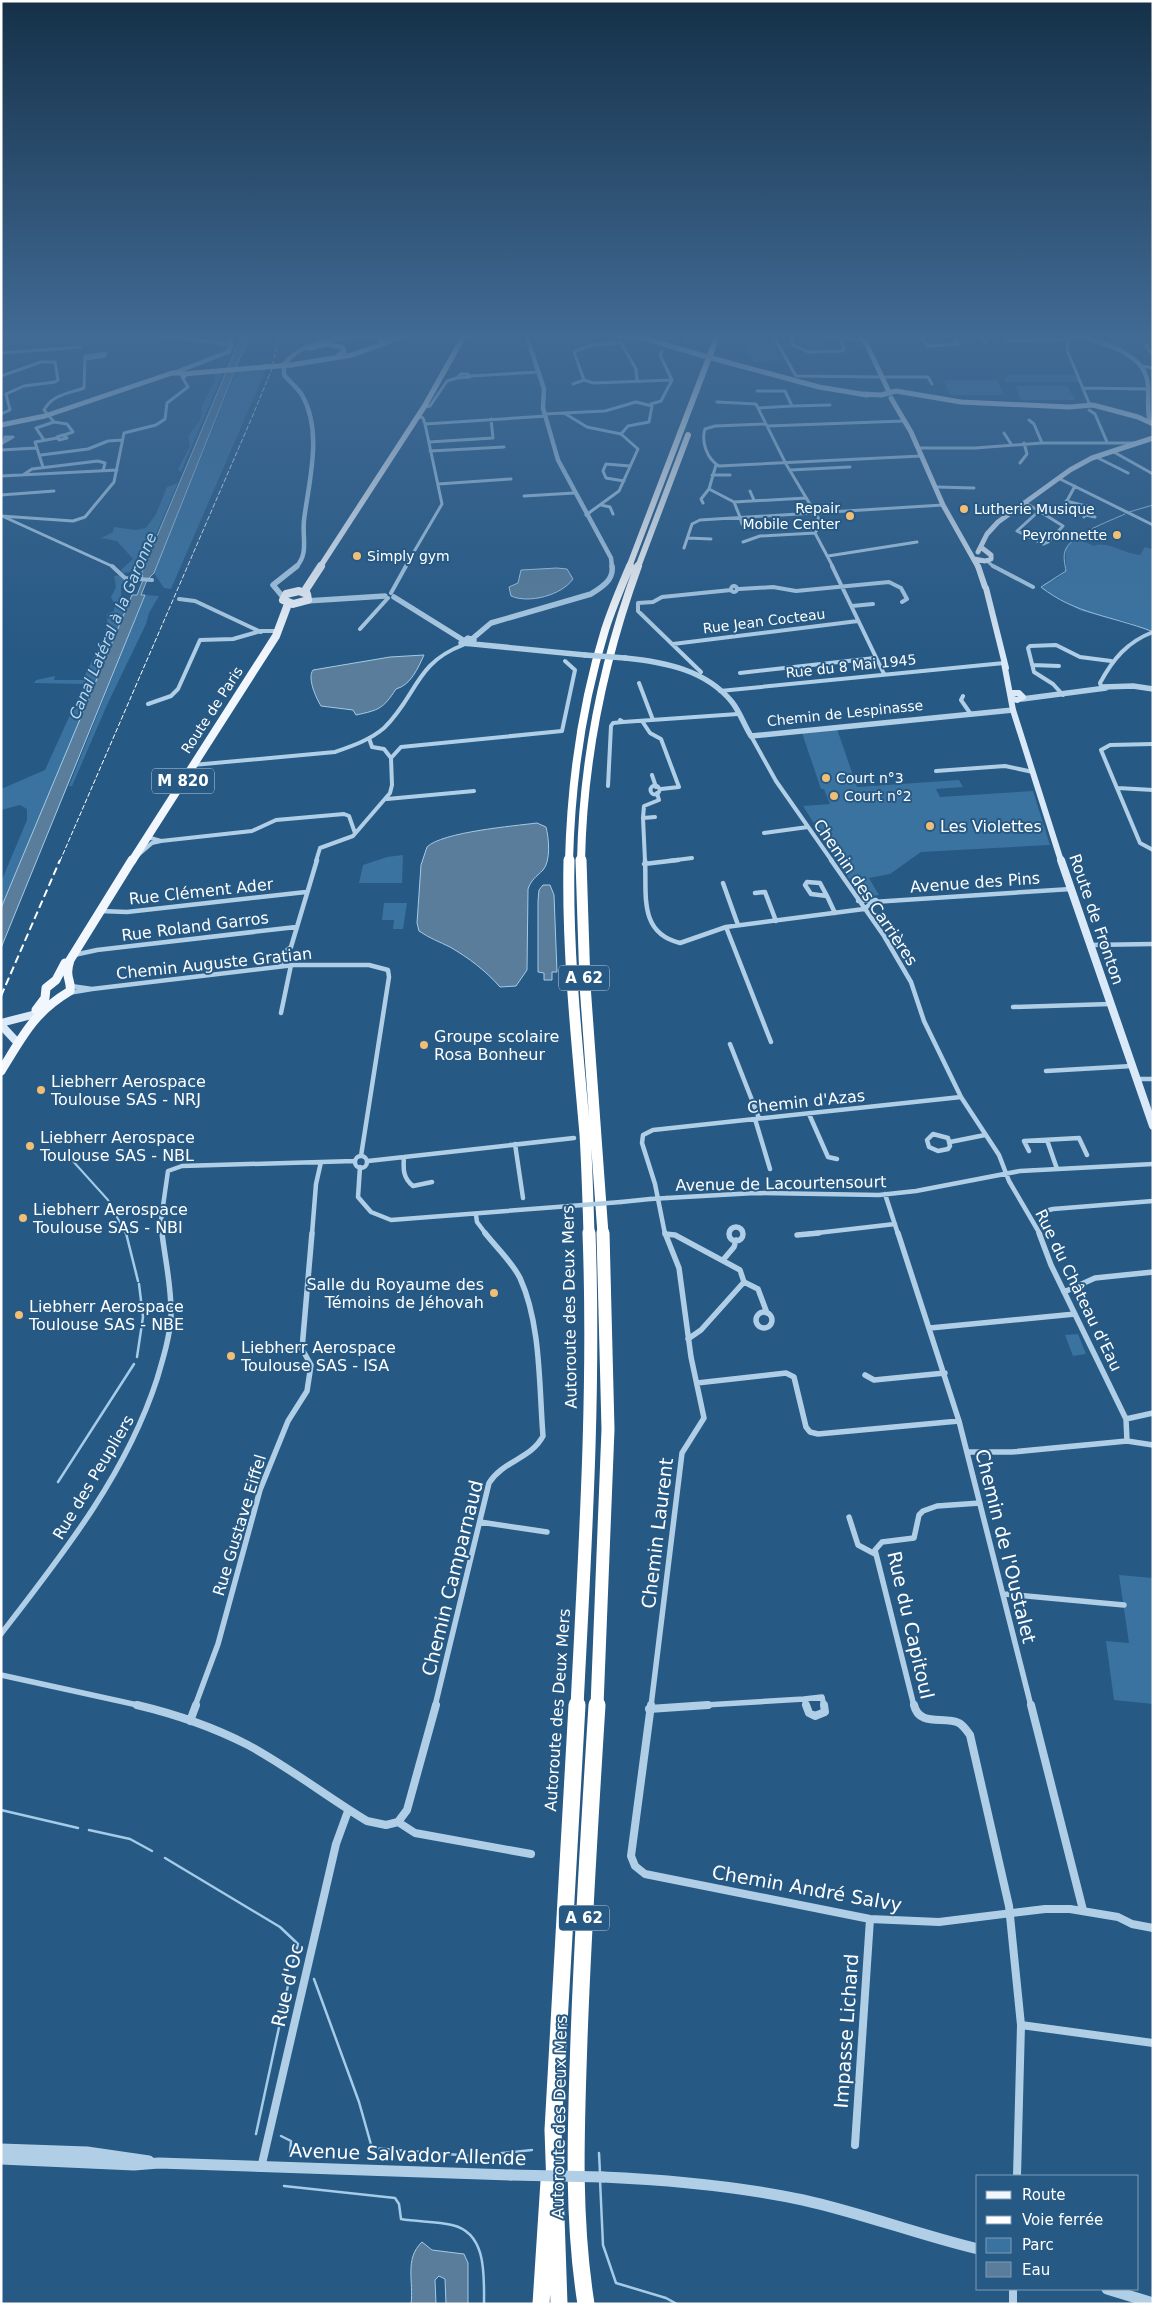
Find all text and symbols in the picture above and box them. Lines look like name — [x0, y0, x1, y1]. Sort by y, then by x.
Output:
place label: Repair Mobile Center — [743, 500, 840, 532]
place label: Lutherie Musique — [974, 501, 1095, 517]
marker: Lutherie Musique — [958, 503, 970, 515]
marker: Repair Mobile Center — [844, 510, 856, 522]
place label: Peyronnette — [1022, 527, 1107, 543]
marker: Peyronnette — [1111, 529, 1123, 541]
water label: Canal Latéral à la Garonne — [65, 530, 161, 722]
place label: Simply gym — [367, 548, 450, 564]
marker: Simply gym — [351, 550, 363, 562]
street label: Rue Jean Cocteau — [702, 606, 826, 636]
street label: Rue du 8 Mai 1945 — [785, 651, 917, 681]
street label: Route de Paris — [178, 664, 246, 756]
street label: Chemin de Lespinasse — [766, 697, 924, 729]
road number: M 820 — [152, 768, 214, 794]
place label: Court n°3 — [836, 770, 904, 786]
marker: Court n°3 — [820, 772, 832, 784]
place label: Court n°2 — [844, 788, 912, 804]
marker: Court n°2 — [828, 790, 840, 802]
street label: Chemin des Carrières — [810, 816, 922, 969]
place label: Les Violettes — [940, 817, 1042, 836]
marker: Les Violettes — [924, 820, 936, 832]
street label: Route de Fronton — [1065, 851, 1128, 987]
street label: Avenue des Pins — [909, 868, 1041, 897]
street label: Rue Clément Ader — [128, 874, 275, 909]
street label: Rue Roland Garros — [120, 908, 270, 945]
street label: Chemin Auguste Gratian — [115, 944, 313, 983]
road number: A 62 — [559, 966, 609, 990]
place label: Groupe scolaire Rosa Bonheur — [434, 1027, 559, 1064]
marker: Groupe scolaire Rosa Bonheur — [418, 1039, 430, 1051]
place label: Liebherr Aerospace Toulouse SAS - NRJ — [50, 1072, 206, 1109]
marker: Liebherr Aerospace Toulouse SAS - NRJ — [35, 1084, 47, 1096]
street label: Chemin d'Azas — [746, 1086, 866, 1117]
place label: Liebherr Aerospace Toulouse SAS - NBL — [39, 1128, 195, 1165]
marker: Liebherr Aerospace Toulouse SAS - NBL — [24, 1140, 36, 1152]
street label: Avenue de Lacourtensourt — [675, 1172, 887, 1195]
place label: Liebherr Aerospace Toulouse SAS - NBI — [32, 1200, 188, 1237]
street label: Autoroute des Deux Mers — [558, 1205, 581, 1409]
street label: Rue du Château d'Eau — [1031, 1206, 1126, 1374]
marker: Liebherr Aerospace Toulouse SAS - NBI — [17, 1212, 29, 1224]
place label: Salle du Royaume des Témoins de Jéhovah — [306, 1275, 484, 1312]
marker: Salle du Royaume des Témoins de Jéhovah — [488, 1287, 500, 1299]
place label: Liebherr Aerospace Toulouse SAS - NBE — [28, 1297, 184, 1334]
marker: Liebherr Aerospace Toulouse SAS - NBE — [13, 1309, 25, 1321]
place label: Liebherr Aerospace Toulouse SAS - ISA — [240, 1338, 396, 1375]
marker: Liebherr Aerospace Toulouse SAS - ISA — [225, 1350, 237, 1362]
street label: Rue des Peupliers — [49, 1412, 138, 1543]
street label: Chemin de l'Oustalet — [971, 1447, 1041, 1645]
street label: Rue Gustave Eiffel — [209, 1452, 270, 1598]
street label: Chemin Laurent — [637, 1456, 677, 1610]
street label: Chemin Camparnaud — [417, 1478, 487, 1678]
street label: Rue du Capitoul — [883, 1549, 939, 1701]
street label: Autoroute des Deux Mers — [541, 1608, 574, 1812]
street label: Chemin André Salvy — [710, 1860, 904, 1916]
road number: A 62 — [559, 1906, 609, 1930]
street label: Rue d'Oc — [267, 1941, 307, 2029]
street label: Impasse Lichard — [830, 1953, 862, 2109]
street label: Autoroute des Deux Mers — [548, 2015, 571, 2219]
street label: Avenue Salvador Allende — [289, 2139, 527, 2169]
legend — [976, 2175, 1139, 2290]
text: Route — [1022, 2186, 1066, 2204]
text: Voie ferrée — [1022, 2211, 1103, 2229]
text: Parc — [1022, 2236, 1054, 2254]
text: Eau — [1022, 2261, 1050, 2279]

